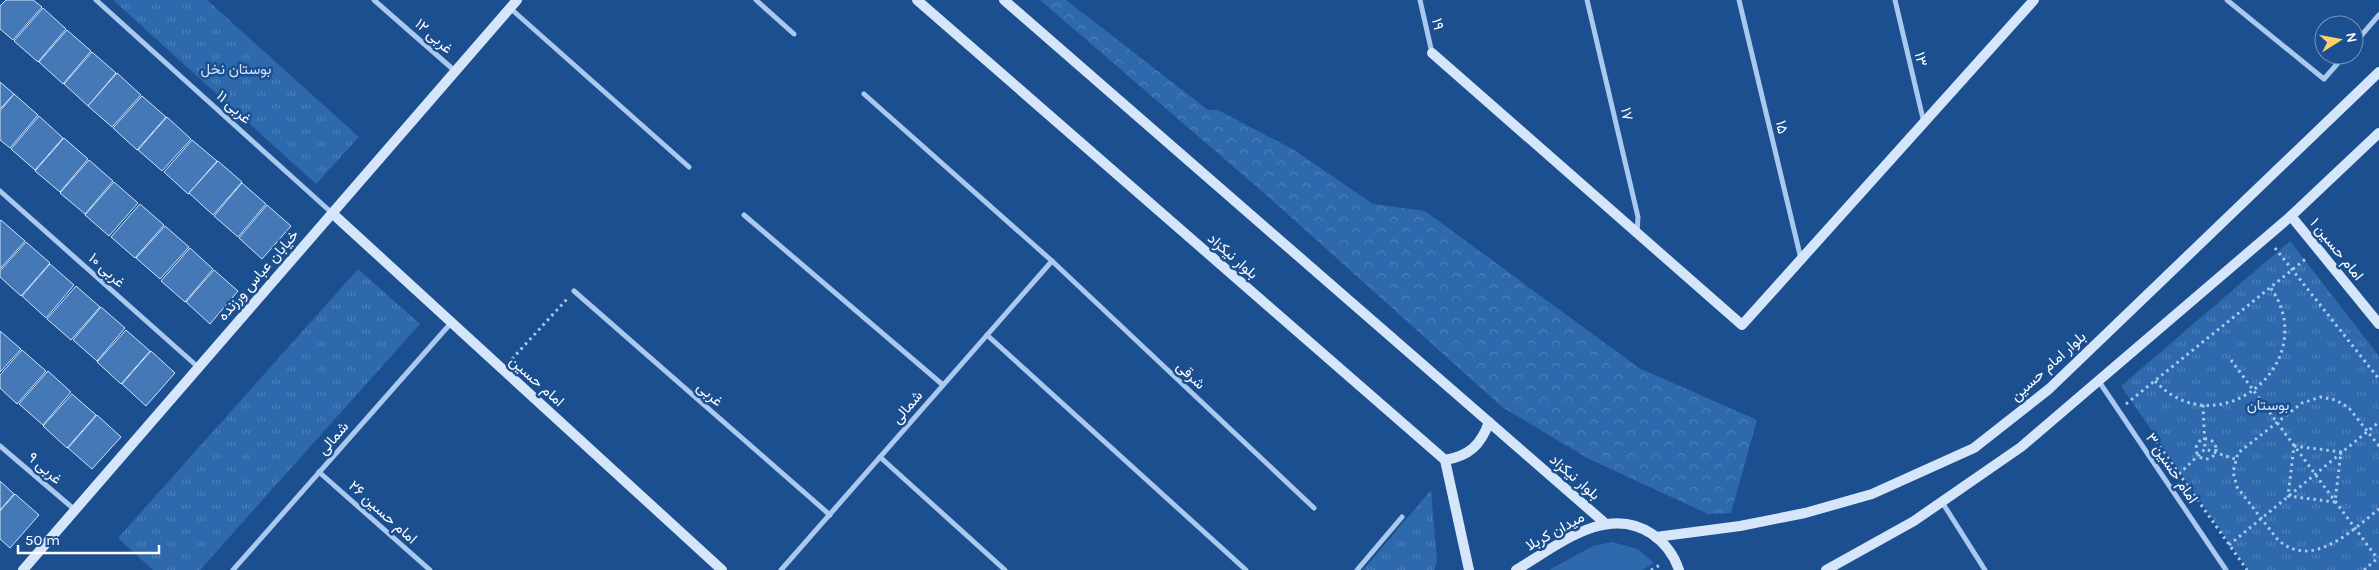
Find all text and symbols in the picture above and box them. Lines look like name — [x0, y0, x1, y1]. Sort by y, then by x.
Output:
street label: غربی ۱۲ — [411, 15, 457, 58]
north arrow — [2314, 15, 2364, 65]
street label: ۱۹ — [1428, 16, 1448, 32]
text: N — [2342, 31, 2361, 44]
street label: ۱۳ — [1911, 50, 1931, 68]
park label: بوستان نخل — [201, 60, 271, 78]
street label: غربی ۱۱ — [212, 87, 255, 128]
street label: ۱۷ — [1617, 106, 1637, 123]
street label: ۱۵ — [1772, 119, 1792, 136]
street label: امام حسین ۱ — [2306, 214, 2368, 285]
street label: خیابان عباس ورزنده — [214, 226, 303, 325]
street label: بلوار نیکزاد — [1204, 229, 1262, 283]
street label: غربی ۱۰ — [84, 249, 129, 292]
street label: بلوار امام حسین — [2007, 327, 2090, 405]
street label: امام حسین — [505, 352, 568, 411]
street label: شرقی — [1172, 357, 1209, 394]
street label: غربی — [693, 378, 727, 411]
street label: شمالی — [888, 386, 927, 428]
park label: بوستان — [2247, 396, 2289, 414]
street label: شمالی — [314, 417, 353, 459]
street label: امام حسین ۳ — [2141, 429, 2202, 507]
street label: غربی ۹ — [23, 448, 66, 489]
street label: بلوار نیکزاد — [1546, 450, 1604, 504]
street label: امام حسین ۲۶ — [344, 477, 421, 548]
street label: میدان کربلا — [1523, 508, 1587, 554]
scale bar — [18, 522, 159, 554]
text: 50 m — [25, 531, 60, 549]

